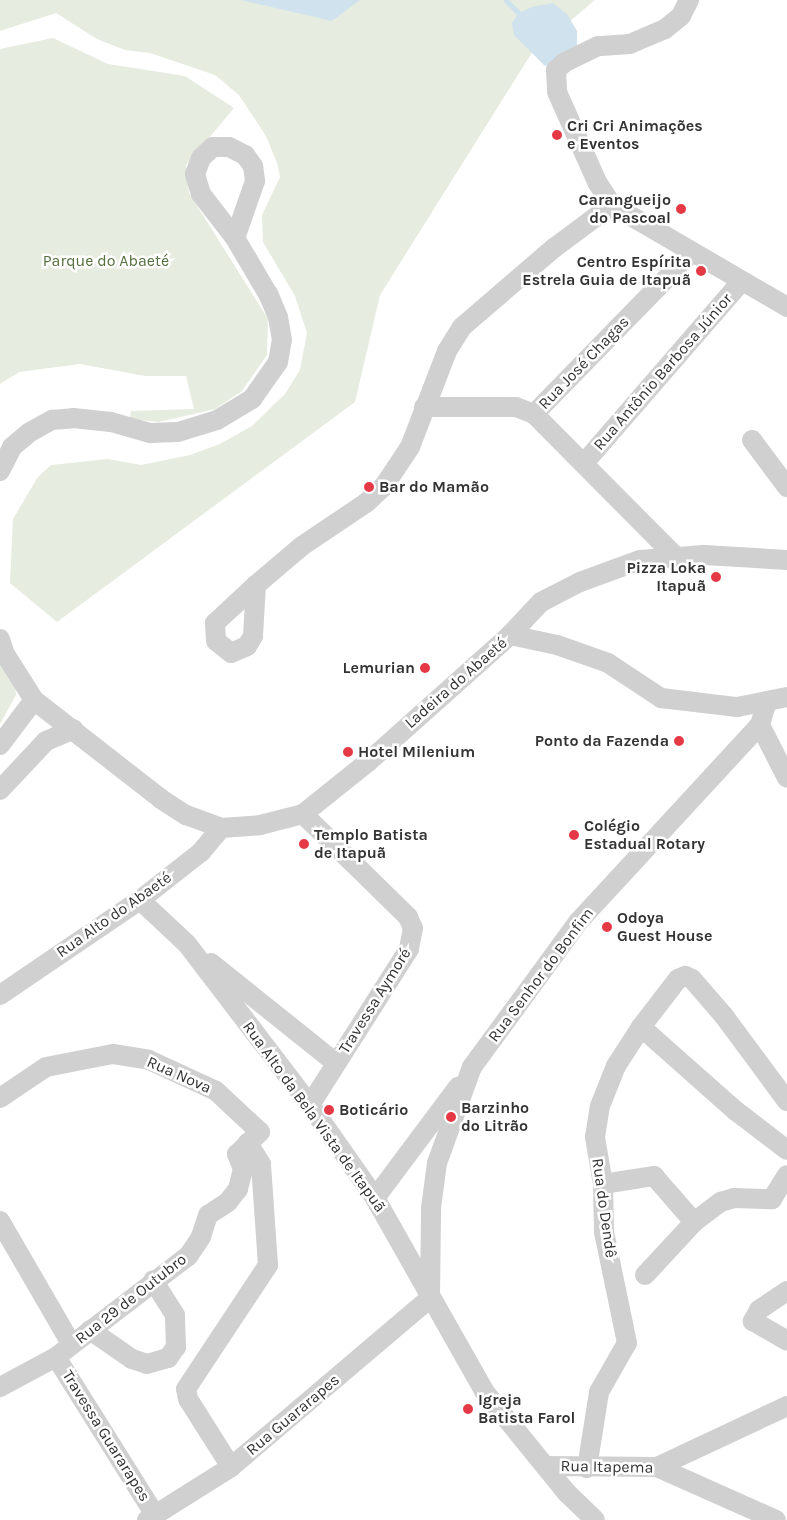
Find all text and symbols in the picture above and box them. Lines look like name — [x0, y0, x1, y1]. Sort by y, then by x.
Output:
place label: Cri Cri Animações e Eventos — [567, 116, 703, 154]
marker: Cri Cri Animações e Eventos — [551, 129, 563, 141]
place label: Carangueijo do Pascoal — [578, 190, 671, 228]
marker: Carangueijo do Pascoal — [675, 203, 687, 215]
park label: Parque do Abaeté — [43, 251, 169, 271]
place label: Centro Espírita Estrela Guia de Itapuã — [522, 252, 691, 290]
marker: Centro Espírita Estrela Guia de Itapuã — [695, 265, 707, 277]
street label: Rua Antônio Barbosa Júnior — [590, 290, 736, 454]
street label: Rua José Chagas — [535, 312, 633, 414]
place label: Bar do Mamão — [379, 477, 489, 497]
marker: Bar do Mamão — [363, 481, 375, 493]
place label: Pizza Loka Itapuã — [626, 558, 706, 596]
marker: Pizza Loka Itapuã — [710, 571, 722, 583]
street label: Ladeira do Abaeté — [401, 633, 511, 733]
place label: Lemurian — [343, 658, 415, 678]
marker: Lemurian — [419, 662, 431, 674]
place label: Ponto da Fazenda — [535, 731, 669, 751]
marker: Ponto da Fazenda — [673, 735, 685, 747]
place label: Hotel Milenium — [358, 742, 475, 762]
marker: Hotel Milenium — [342, 746, 354, 758]
place label: Colégio Estadual Rotary — [584, 816, 705, 854]
place label: Templo Batista de Itapuã — [314, 825, 428, 863]
marker: Colégio Estadual Rotary — [568, 829, 580, 841]
marker: Templo Batista de Itapuã — [298, 838, 310, 850]
street label: Rua Alto do Abaeté — [53, 868, 175, 962]
street label: Rua Senhor do Bonfim — [484, 904, 598, 1046]
place label: Odoya Guest House — [617, 908, 712, 946]
marker: Odoya Guest House — [601, 921, 613, 933]
street label: Travessa Aymoré — [335, 945, 415, 1057]
street label: Rua Alto da Bela Vista de Itapuã — [238, 1018, 390, 1216]
street label: Rua Nova — [144, 1052, 214, 1098]
place label: Barzinho do Litrão — [461, 1098, 529, 1136]
place label: Boticário — [339, 1100, 408, 1120]
marker: Boticário — [323, 1104, 335, 1116]
marker: Barzinho do Litrão — [445, 1111, 457, 1123]
street label: Rua do Dendê — [588, 1157, 620, 1259]
street label: Rua 29 de Outubro — [72, 1250, 190, 1348]
street label: Travessa Guararapes — [58, 1367, 154, 1505]
street label: Rua Guararapes — [242, 1370, 344, 1460]
place label: Igreja Batista Farol — [478, 1390, 575, 1428]
marker: Igreja Batista Farol — [462, 1403, 474, 1415]
street label: Rua Itapema — [560, 1457, 654, 1477]

